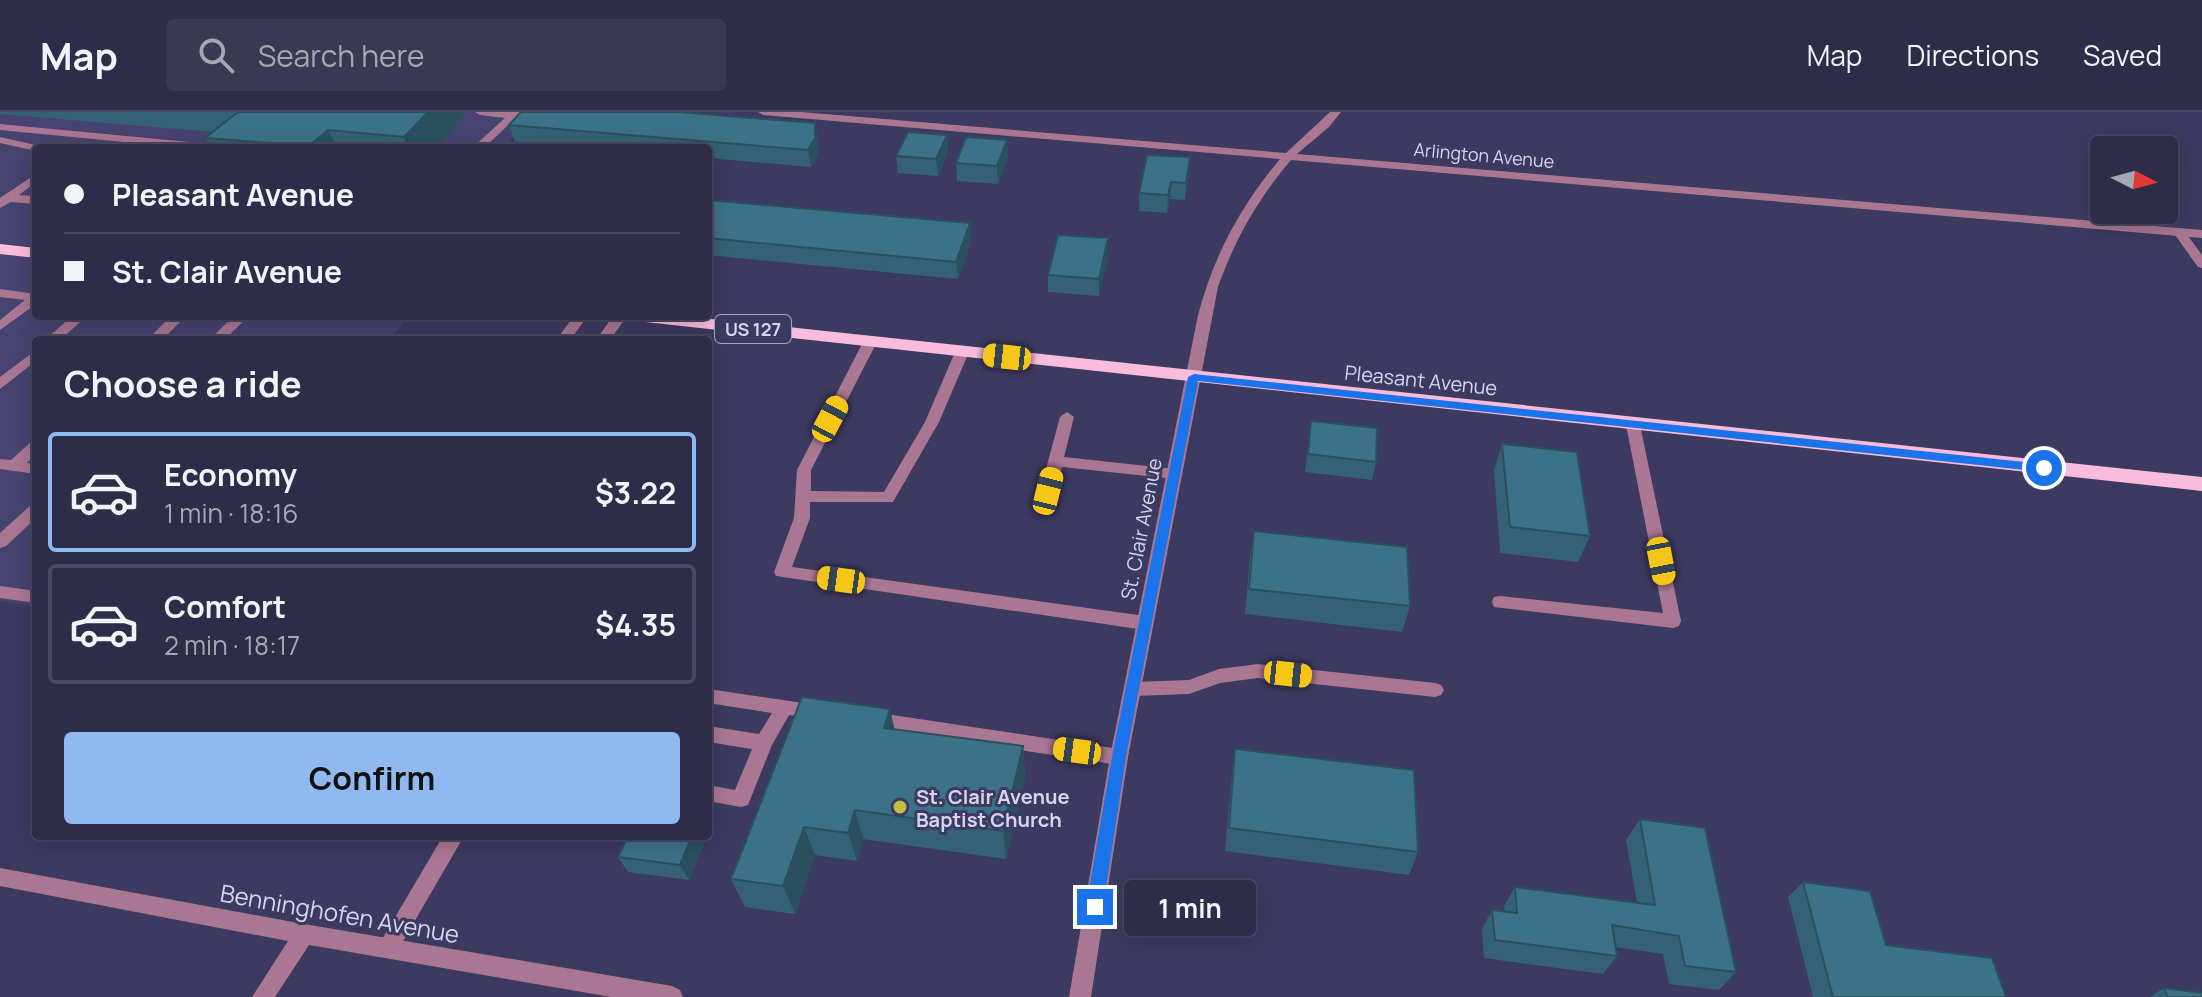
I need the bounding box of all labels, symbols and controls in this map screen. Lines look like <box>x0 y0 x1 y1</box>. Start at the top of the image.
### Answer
search box <box>166 19 726 91</box>
text: Map <box>40 29 118 81</box>
icon: search <box>194 33 238 77</box>
text: Search here <box>258 35 425 76</box>
text: Map <box>1807 36 1862 74</box>
text: Directions <box>1906 36 2039 74</box>
text: Saved <box>2083 36 2162 74</box>
north arrow <box>2090 136 2178 224</box>
map controls <box>2090 136 2178 224</box>
street label: Arlington Avenue <box>1413 137 1555 173</box>
text: Pleasant Avenue <box>112 174 354 215</box>
text: St. Clair Avenue <box>112 251 342 292</box>
road number: US 127 <box>715 315 791 343</box>
car <box>982 343 1032 371</box>
text: Choose a ride <box>64 359 302 408</box>
street label: Pleasant Avenue <box>1343 359 1499 401</box>
car <box>808 392 852 446</box>
route start <box>2026 450 2062 486</box>
text: Economy <box>164 454 297 495</box>
icon: car <box>68 456 140 528</box>
street label: St. Clair Avenue <box>1114 456 1168 602</box>
car <box>1031 465 1065 517</box>
text: $3.22 <box>595 472 676 513</box>
text: 1 min · 18:16 <box>164 495 298 531</box>
car <box>1645 535 1677 587</box>
car <box>816 565 866 595</box>
text: Comfort <box>164 586 286 627</box>
icon: car <box>68 588 140 660</box>
text: $4.35 <box>595 604 676 645</box>
text: 2 min · 18:17 <box>164 627 300 663</box>
car <box>1263 660 1313 688</box>
button: Confirm <box>64 732 680 824</box>
car <box>1052 736 1102 766</box>
place label: St. Clair Avenue Baptist Church <box>916 783 1069 833</box>
marker: St. Clair Avenue Baptist Church <box>891 798 909 816</box>
street label: Benninghofen Avenue <box>218 876 462 950</box>
callout: 1 min <box>1123 879 1255 935</box>
route end <box>1077 889 1113 925</box>
text: 1 min <box>1158 890 1222 926</box>

